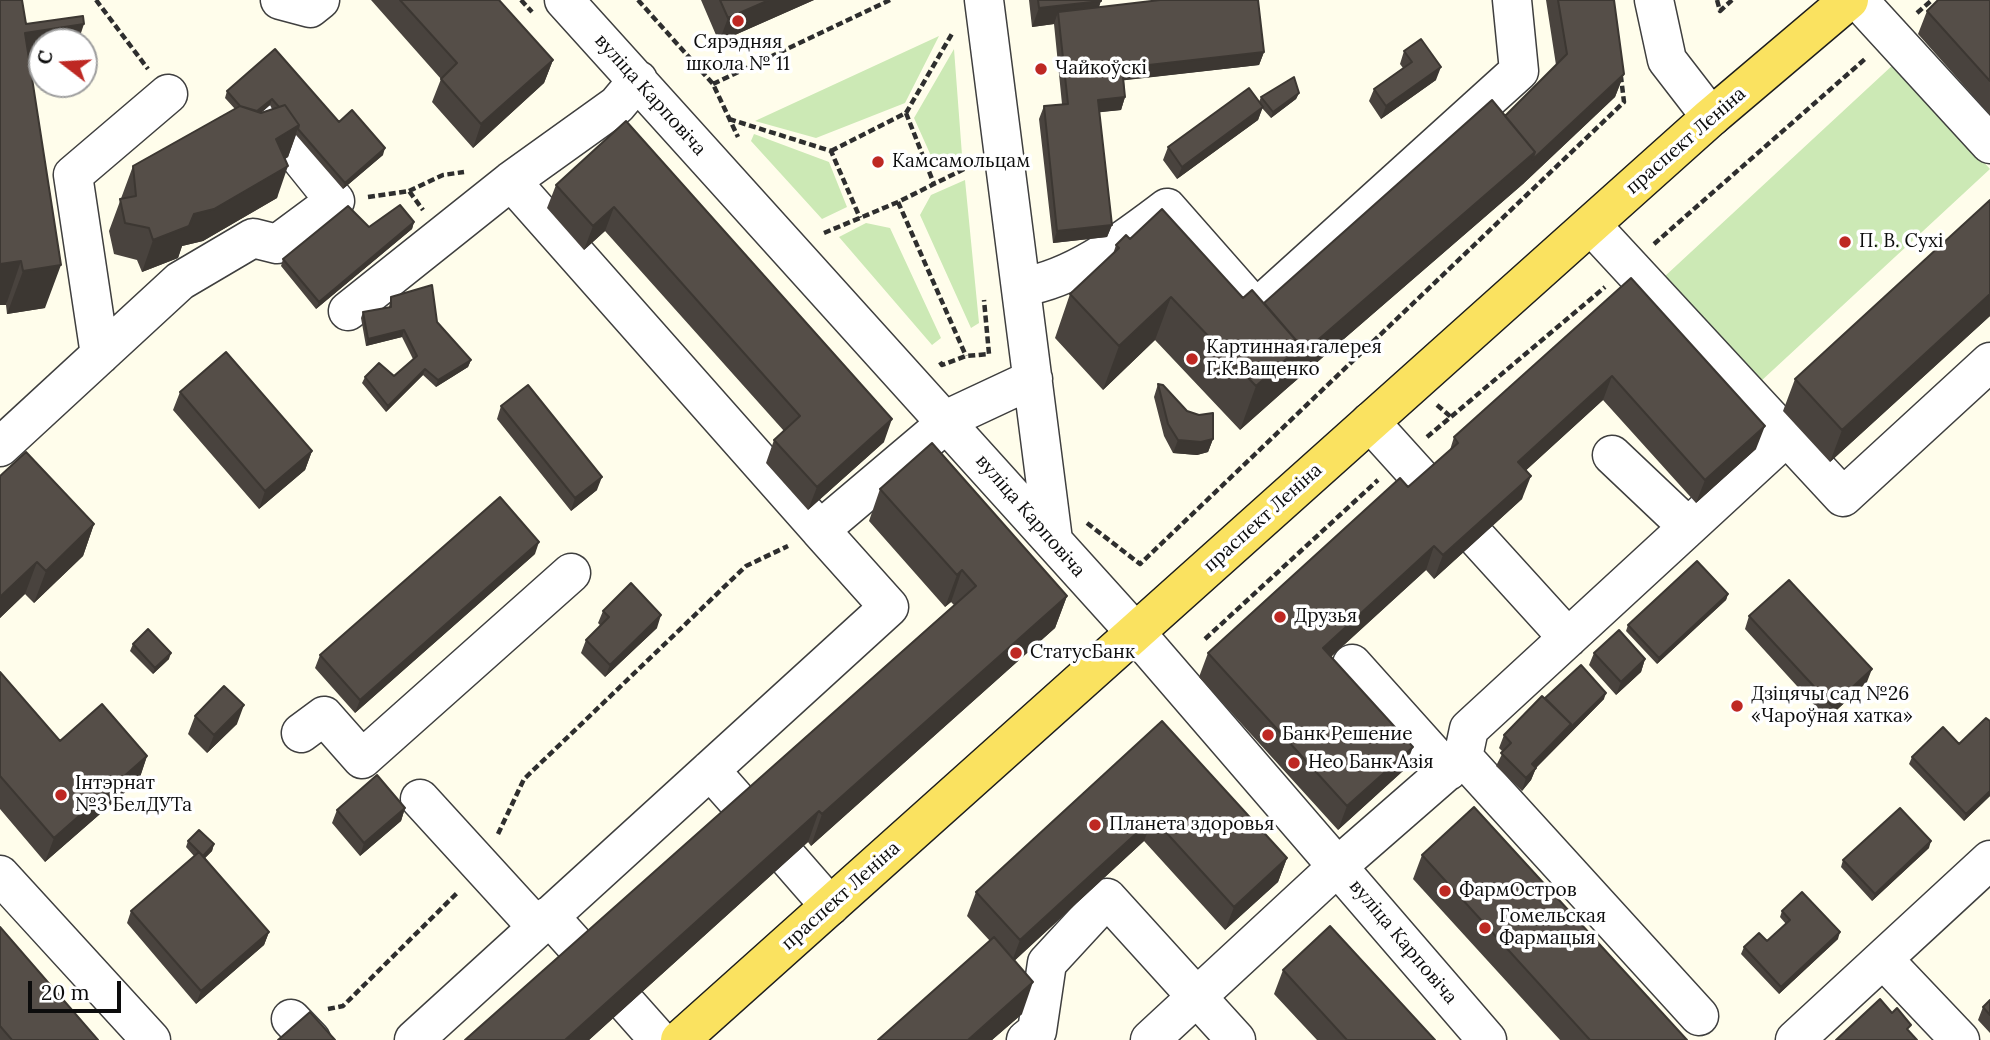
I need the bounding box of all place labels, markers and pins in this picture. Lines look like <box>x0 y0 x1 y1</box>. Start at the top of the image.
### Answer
marker: Сярэдняя школа № 11 <box>730 13 746 29</box>
place label: Сярэдняя школа № 11 <box>686 32 790 76</box>
place label: Чайкоўскі <box>1055 58 1147 80</box>
marker: Чайкоўскі <box>1033 61 1049 77</box>
place label: Камсамольцам <box>892 151 1030 173</box>
marker: Камсамольцам <box>870 154 886 170</box>
place label: П. В. Сухі <box>1859 231 1943 253</box>
marker: П. В. Сухі <box>1837 234 1853 250</box>
place label: Картинная галерея Г.К.Ващенко <box>1206 337 1382 381</box>
marker: Картинная галерея Г.К.Ващенко <box>1184 351 1200 367</box>
place label: Друзья <box>1294 606 1357 628</box>
marker: Друзья <box>1272 609 1288 625</box>
place label: СтатусБанк <box>1030 642 1135 664</box>
marker: СтатусБанк <box>1008 645 1024 661</box>
place label: Дзіцячы сад №26 «Чароўная хатка» <box>1751 684 1913 728</box>
marker: Дзіцячы сад №26 «Чароўная хатка» <box>1729 698 1745 714</box>
place label: Банк Решение <box>1282 724 1413 746</box>
marker: Банк Решение <box>1260 727 1276 743</box>
place label: Нео Банк Азія <box>1308 752 1434 774</box>
marker: Нео Банк Азія <box>1286 755 1302 771</box>
place label: Інтэрнат №3 БелДУТа <box>75 773 192 817</box>
marker: Інтэрнат №3 БелДУТа <box>53 787 69 803</box>
place label: Планета здоровья <box>1109 814 1274 836</box>
marker: Планета здоровья <box>1087 817 1103 833</box>
place label: ФармОстров <box>1459 880 1577 902</box>
marker: ФармОстров <box>1437 883 1453 899</box>
place label: Гомельская Фармацыя <box>1499 906 1606 950</box>
marker: Гомельская Фармацыя <box>1477 920 1493 936</box>

